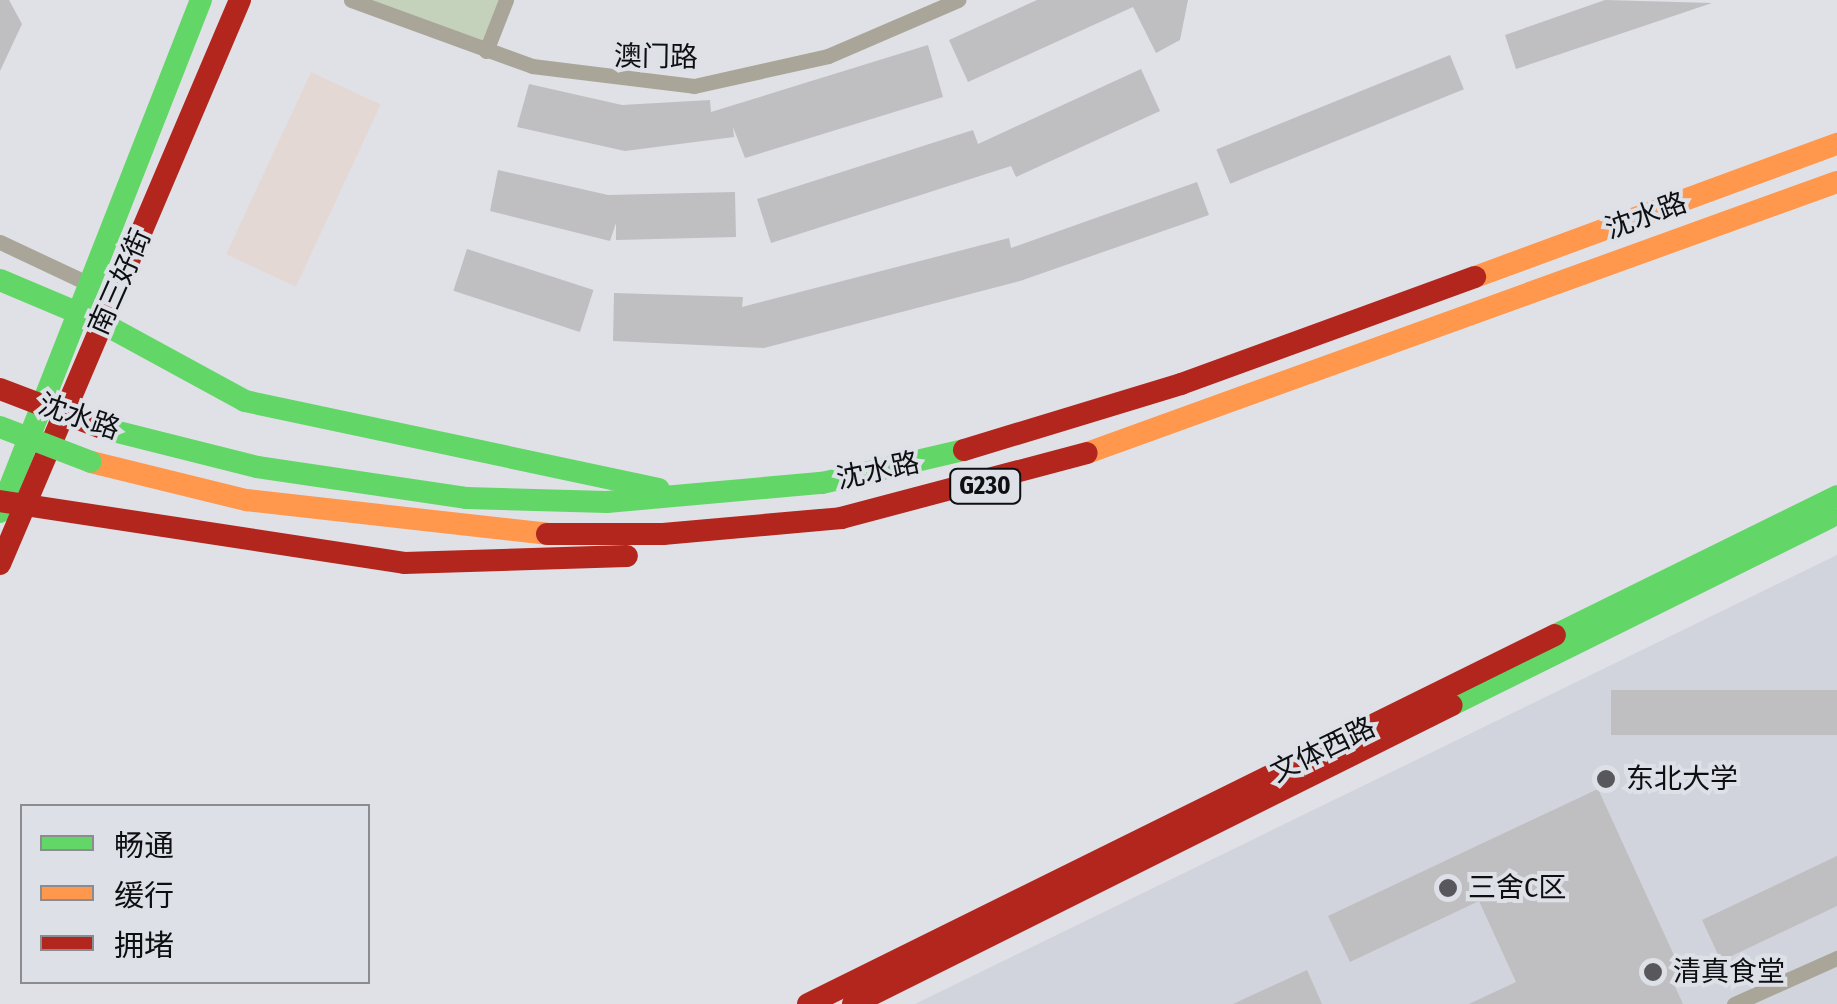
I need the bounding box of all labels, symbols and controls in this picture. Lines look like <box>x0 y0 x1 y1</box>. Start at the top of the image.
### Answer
street label: 澳门路 <box>614 39 698 75</box>
street label: 沈水路 <box>1601 186 1691 246</box>
street label: 南三好街 <box>82 224 158 340</box>
street label: 沈水路 <box>34 387 124 447</box>
street label: 沈水路 <box>833 446 923 496</box>
road number: G230 <box>948 466 1022 506</box>
street label: 文体西路 <box>1265 710 1381 790</box>
place label: 东北大学 <box>1626 762 1738 796</box>
marker: 东北大学 <box>1595 768 1617 790</box>
legend <box>20 804 370 984</box>
text: 畅通 <box>114 828 174 864</box>
place label: 三舍C区 <box>1468 871 1566 905</box>
marker: 三舍C区 <box>1437 877 1459 899</box>
text: 缓行 <box>114 878 174 914</box>
text: 拥堵 <box>114 928 174 964</box>
place label: 清真食堂 <box>1673 955 1785 989</box>
marker: 清真食堂 <box>1642 961 1664 983</box>

